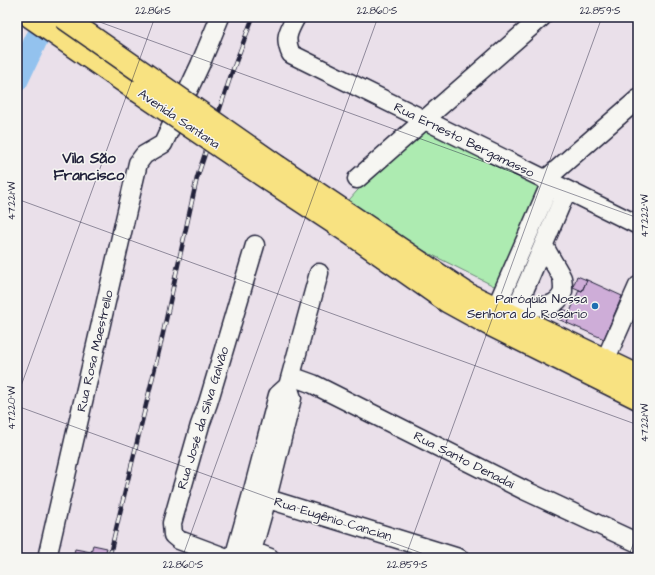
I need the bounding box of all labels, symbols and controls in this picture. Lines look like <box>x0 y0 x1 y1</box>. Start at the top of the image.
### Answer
text: 22.861°S <box>135 4 171 18</box>
text: 22.860°S <box>357 4 398 18</box>
text: 22.859°S <box>580 4 621 18</box>
street label: Avenida Santana <box>134 85 224 153</box>
street label: Rua Ernesto Bergamasso <box>390 98 538 183</box>
district label: Vila São Francisco <box>53 148 125 186</box>
text: 47.221°W <box>5 181 19 220</box>
text: 47.222°W <box>638 194 652 238</box>
street label: Rua Rosa Maestrello <box>72 288 118 414</box>
place label: Paróquia Nossa Senhora do Rosário <box>467 290 588 323</box>
marker: Paróquia Nossa Senhora do Rosário <box>590 301 600 311</box>
street label: Rua José da Silva Galvão <box>173 344 233 492</box>
text: 47.220°W <box>5 386 19 430</box>
text: 47.221°W <box>638 403 652 442</box>
street label: Rua Santo Denadai <box>411 427 517 493</box>
street label: Rua Eugênio Cancian <box>272 493 395 547</box>
text: 22.860°S <box>163 558 204 572</box>
text: 22.859°S <box>387 558 428 572</box>

